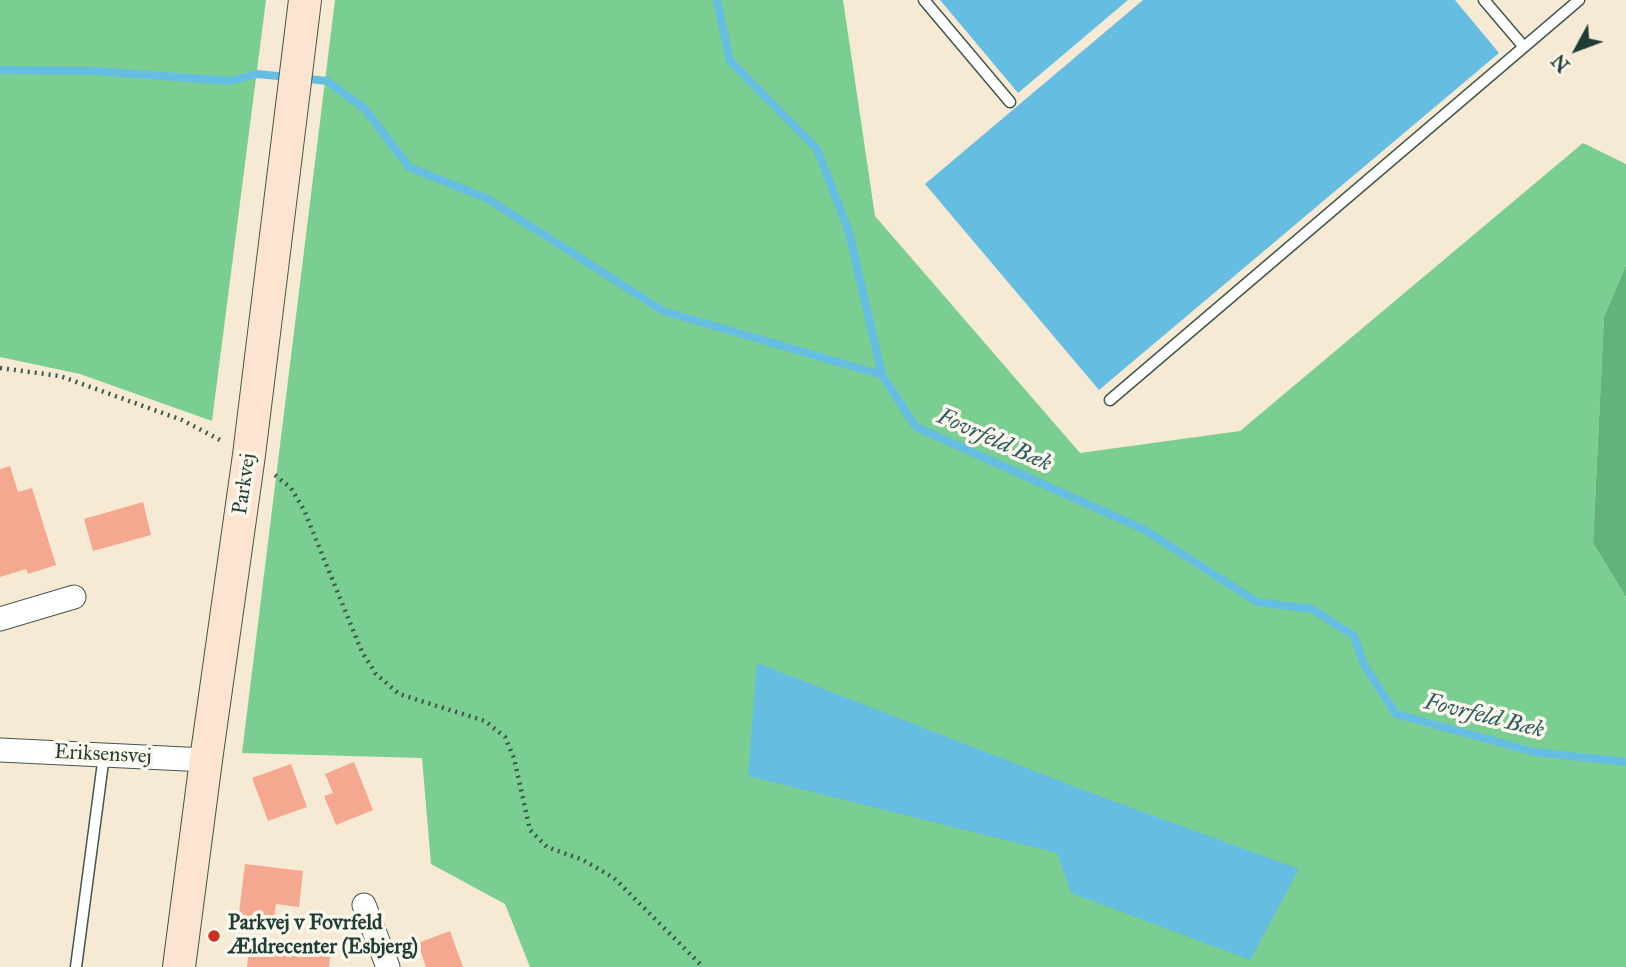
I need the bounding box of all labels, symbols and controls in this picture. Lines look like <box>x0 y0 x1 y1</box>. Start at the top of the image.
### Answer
north arrow <box>1542 14 1612 84</box>
text: N <box>1547 49 1575 77</box>
water label: Fovrfeld Bæk <box>932 404 1056 478</box>
street label: Parkvej <box>228 452 262 516</box>
water label: Fovrfeld Bæk <box>1421 689 1547 745</box>
street label: Eriksensvej <box>54 740 152 770</box>
place label: Parkvej v Fovrfeld Ældrecenter (Esbjerg) <box>228 911 418 961</box>
marker: Parkvej v Fovrfeld Ældrecenter (Esbjerg) <box>206 928 222 944</box>

